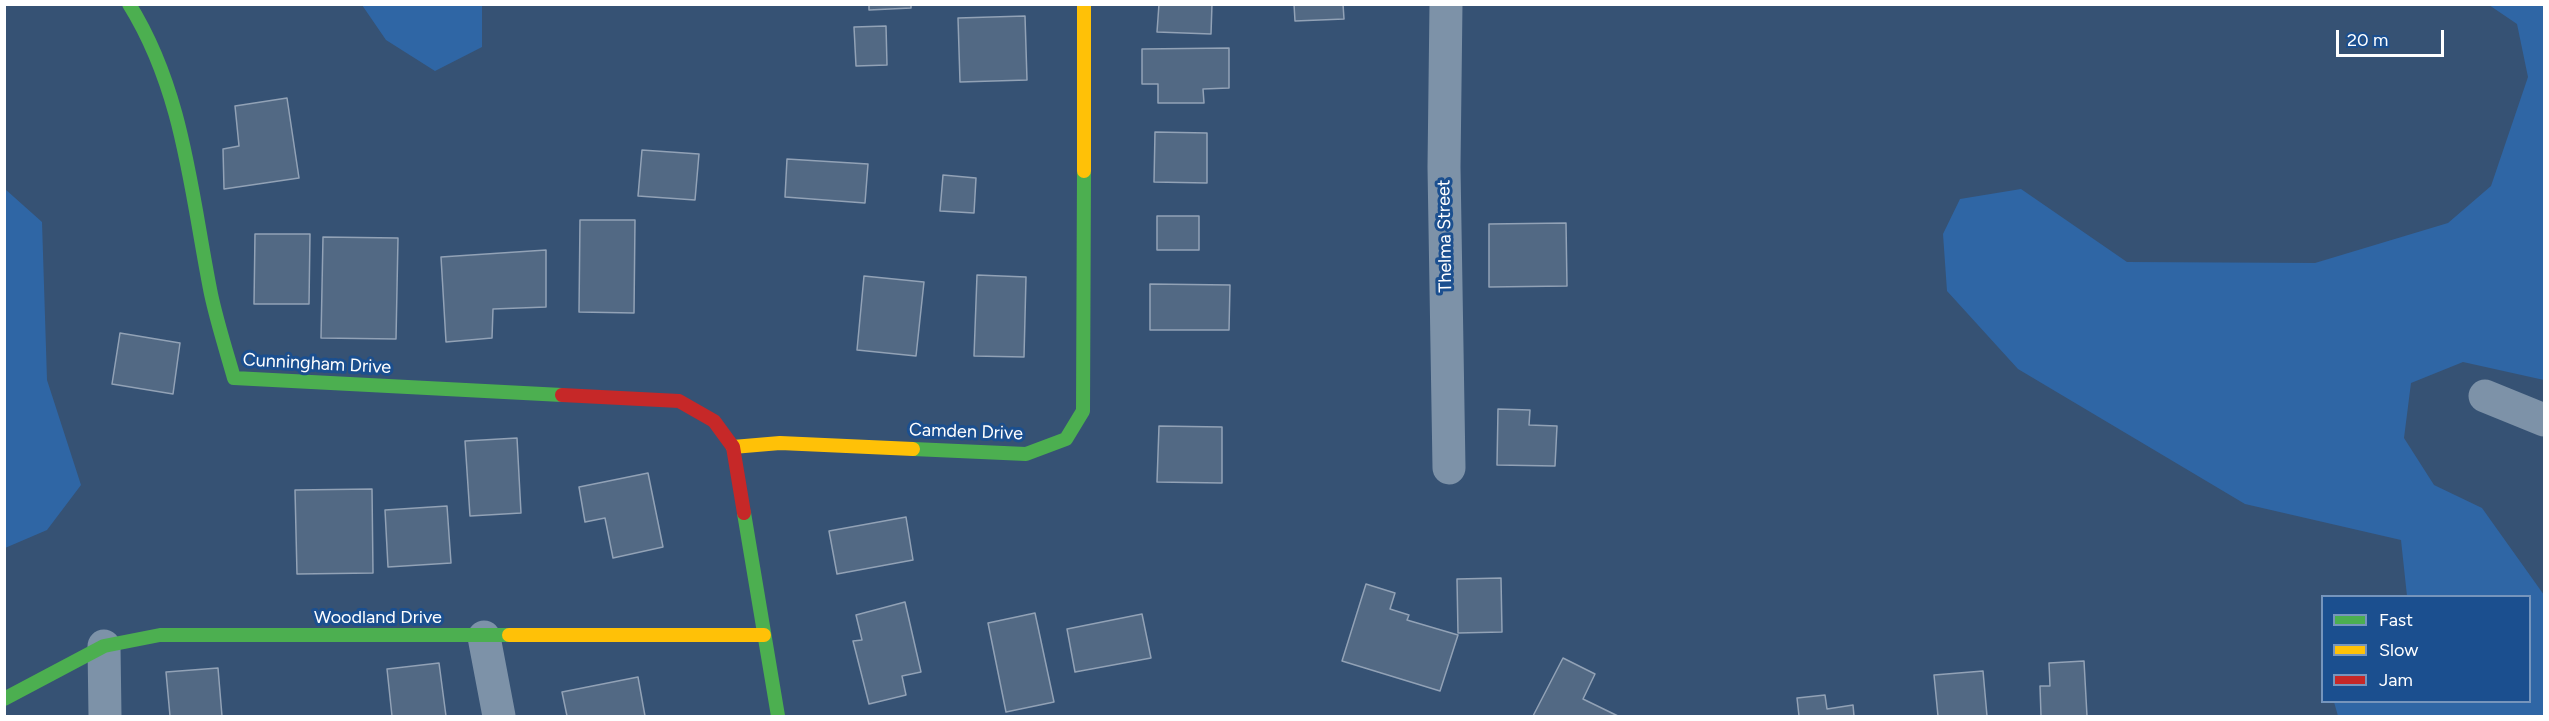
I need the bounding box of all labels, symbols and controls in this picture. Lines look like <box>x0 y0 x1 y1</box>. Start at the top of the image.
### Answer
scale bar <box>2339 18 2447 56</box>
text: 20 m <box>2347 29 2388 51</box>
street label: Thelma Street <box>1433 179 1457 293</box>
street label: Cunningham Drive <box>242 349 392 379</box>
street label: Camden Drive <box>909 419 1023 445</box>
legend <box>2321 595 2531 703</box>
street label: Woodland Drive <box>314 607 442 629</box>
text: Fast <box>2379 609 2413 631</box>
text: Slow <box>2379 639 2418 661</box>
text: Jam <box>2379 669 2413 691</box>

